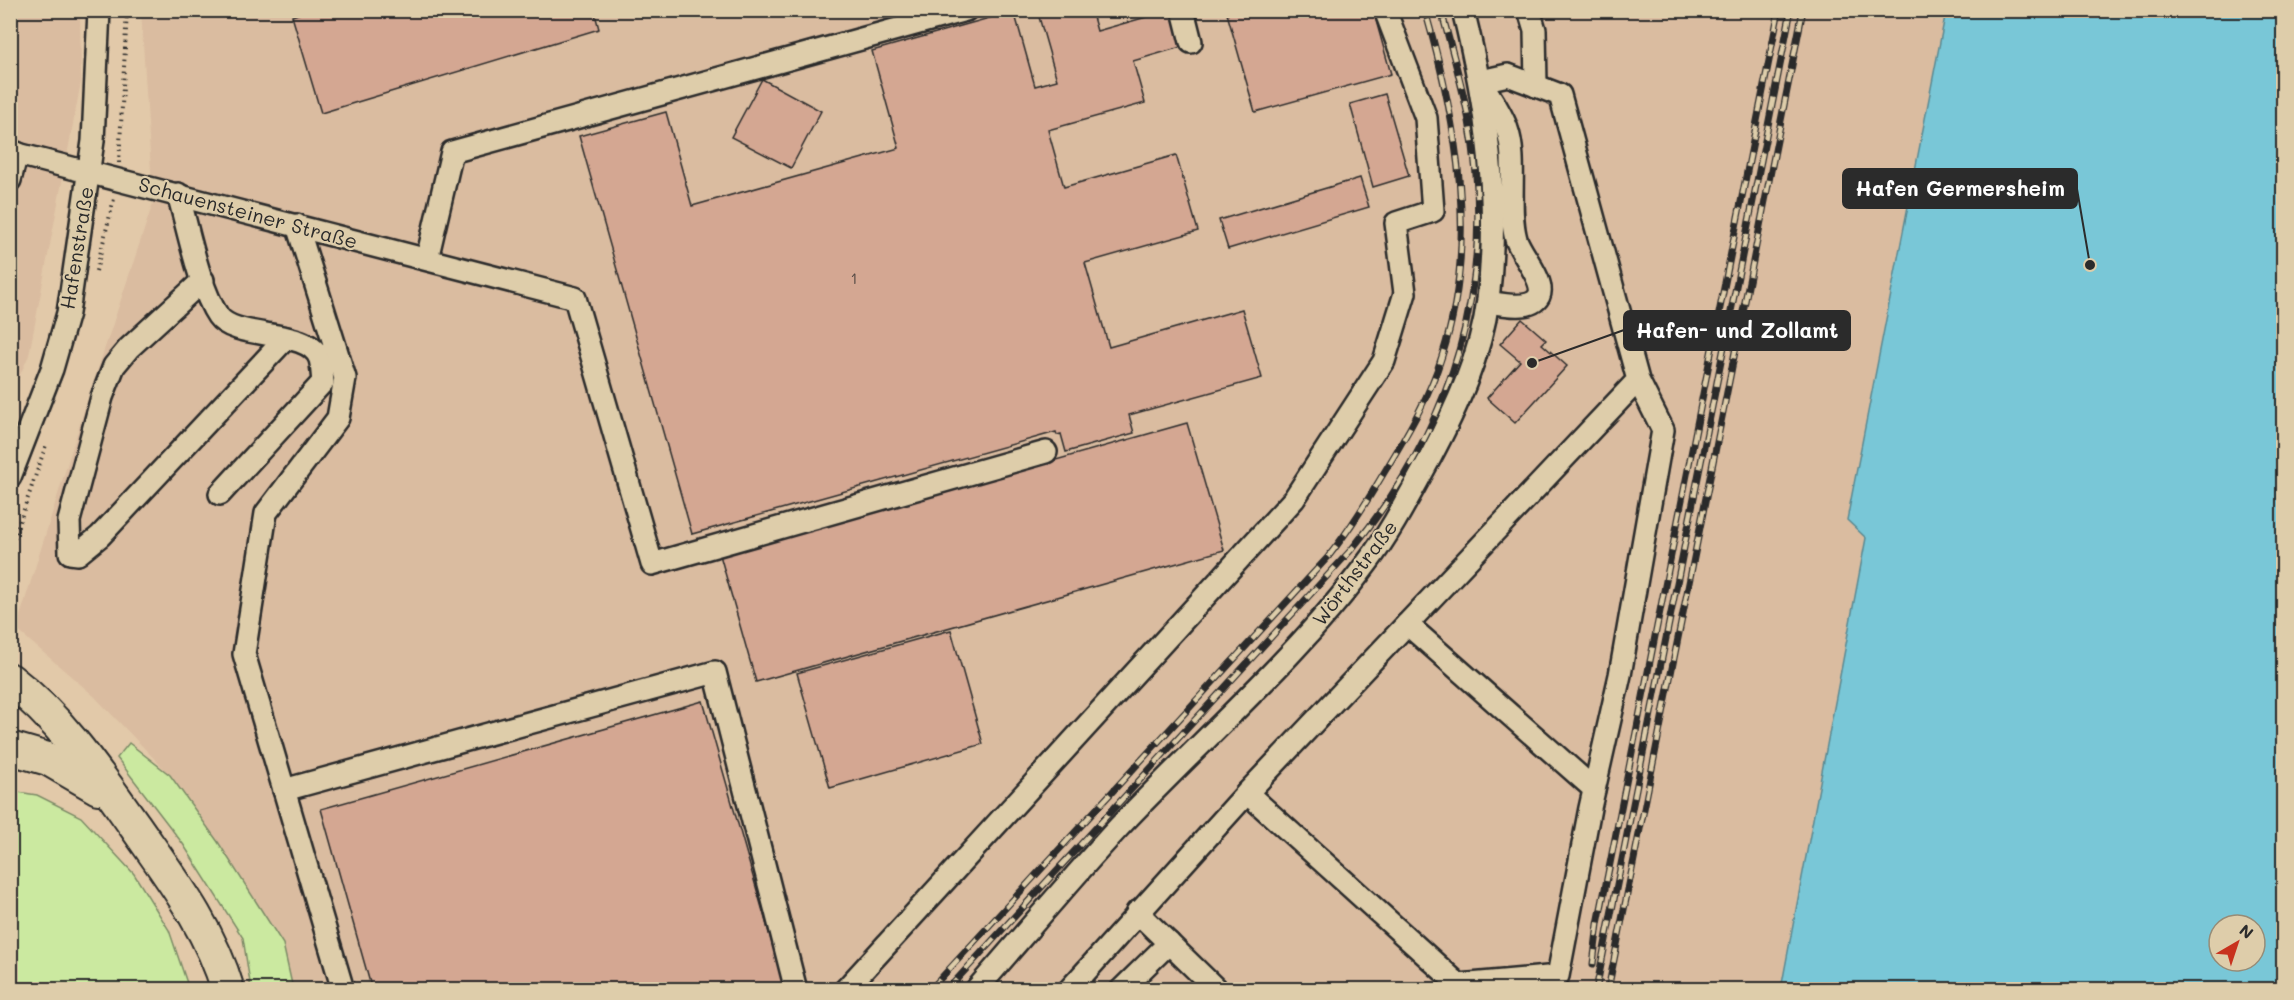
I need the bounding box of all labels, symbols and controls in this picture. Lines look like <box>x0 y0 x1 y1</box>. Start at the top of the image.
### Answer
callout: Hafen Germersheim <box>1843 169 2077 208</box>
street label: Schauensteiner Straße <box>136 170 361 254</box>
text: Hafen Germersheim <box>1855 174 2065 201</box>
street label: Hafenstraße <box>53 185 99 311</box>
house number: 1 <box>850 267 858 288</box>
callout: Hafen- und Zollamt <box>1624 311 1850 350</box>
text: Hafen- und Zollamt <box>1636 316 1838 343</box>
street label: Wörthstraße <box>1306 514 1402 630</box>
north arrow <box>2207 913 2267 973</box>
text: N <box>2235 919 2258 943</box>

